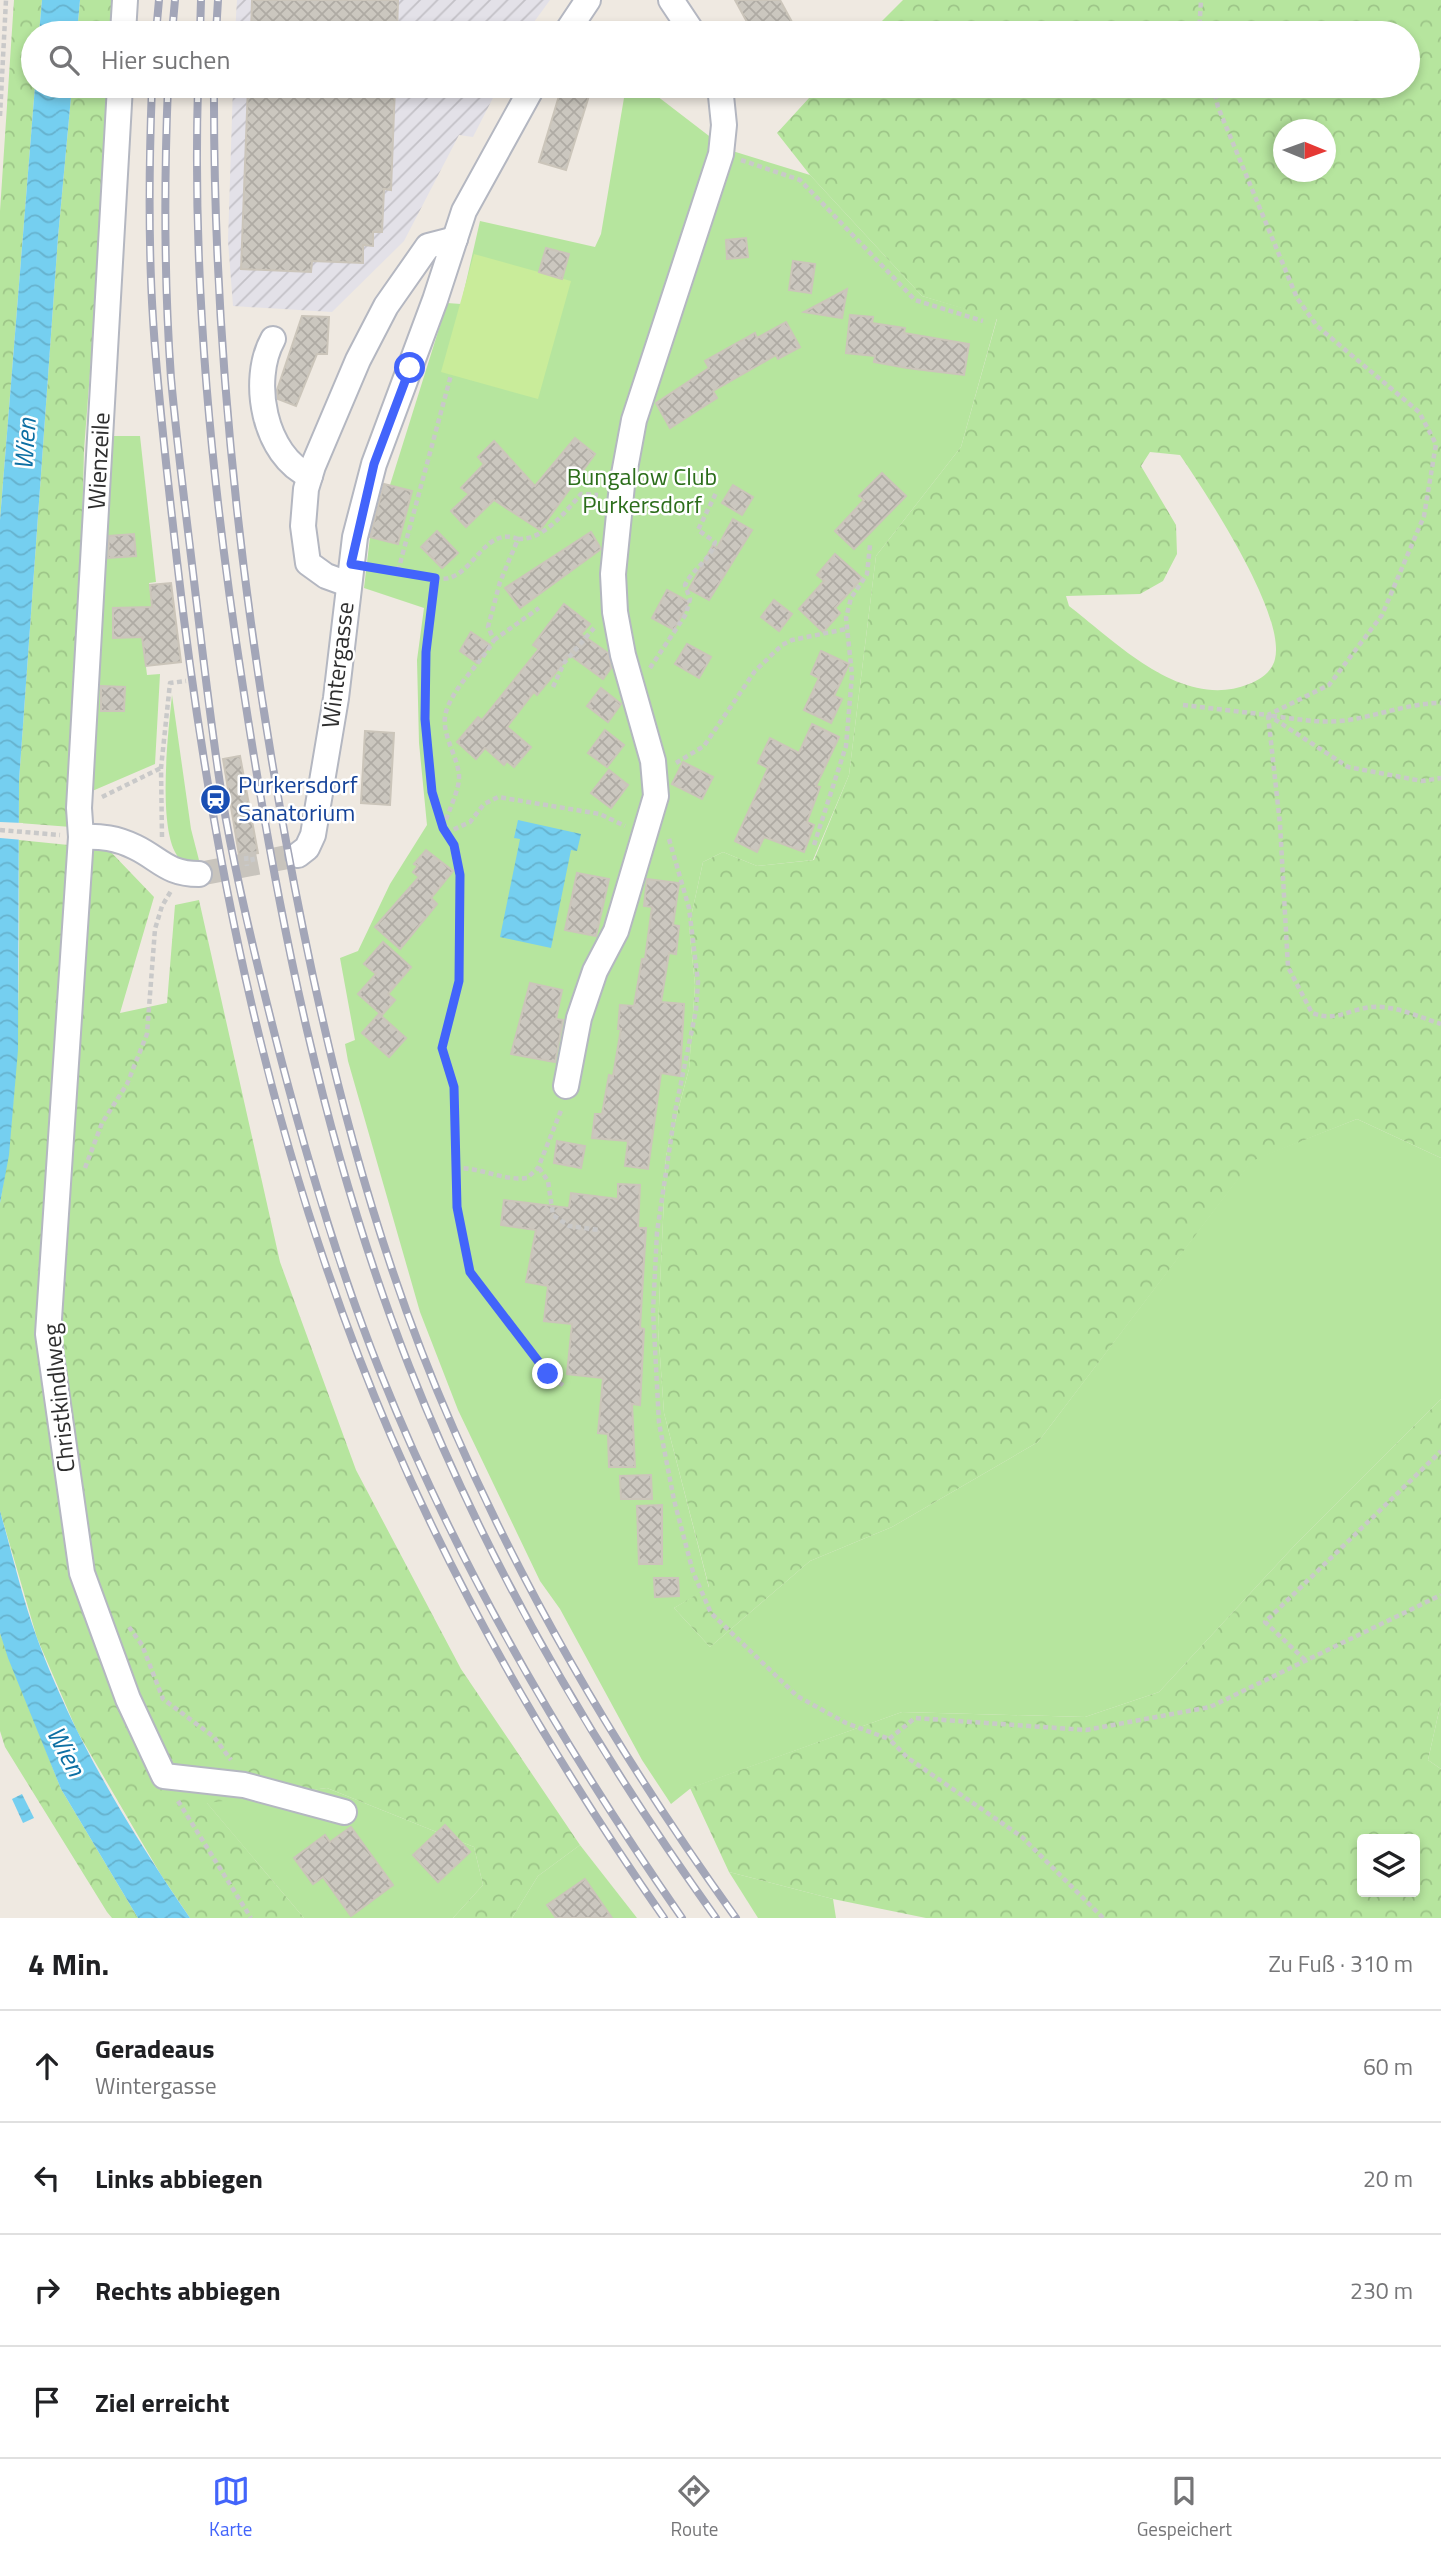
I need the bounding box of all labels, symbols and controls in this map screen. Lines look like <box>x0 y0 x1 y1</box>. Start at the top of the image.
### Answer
search box <box>21 21 1420 98</box>
text: Hier suchen <box>101 40 230 79</box>
icon: search <box>45 41 83 79</box>
north arrow <box>1273 119 1336 182</box>
route start <box>394 352 425 383</box>
street label: Wienzeile <box>77 411 119 511</box>
water label: Wien <box>3 416 46 471</box>
park label: Bungalow Club Purkersdorf <box>567 458 717 522</box>
street label: Wintergasse <box>311 600 363 730</box>
place label: Purkersdorf Sanatorium <box>238 766 358 830</box>
station icon: Purkersdorf Sanatorium <box>198 782 232 816</box>
street label: Christkindlweg <box>32 1322 84 1474</box>
route end <box>532 1358 563 1389</box>
water label: Wien <box>37 1719 96 1784</box>
map controls <box>1357 1834 1420 1897</box>
button: layers <box>1357 1834 1420 1897</box>
text: 4 Min. <box>28 1941 109 1987</box>
text: Zu Fuß · 310 m <box>1269 1946 1413 1981</box>
text: Geradeaus <box>95 2029 215 2068</box>
icon: ahead <box>28 2047 66 2085</box>
text: 60 m <box>1363 2049 1413 2084</box>
text: Wintergasse <box>95 2068 217 2103</box>
icon: left <box>28 2159 66 2197</box>
text: Links abbiegen <box>95 2159 263 2198</box>
text: 20 m <box>1363 2161 1413 2196</box>
icon: right <box>28 2271 66 2309</box>
text: Rechts abbiegen <box>95 2271 281 2310</box>
text: 230 m <box>1350 2273 1413 2308</box>
icon: arrive <box>28 2383 66 2421</box>
text: Ziel erreicht <box>95 2383 230 2422</box>
tab: Karte <box>209 2472 252 2543</box>
tab: Route <box>671 2472 718 2543</box>
tab: Gespeichert <box>1137 2472 1232 2543</box>

